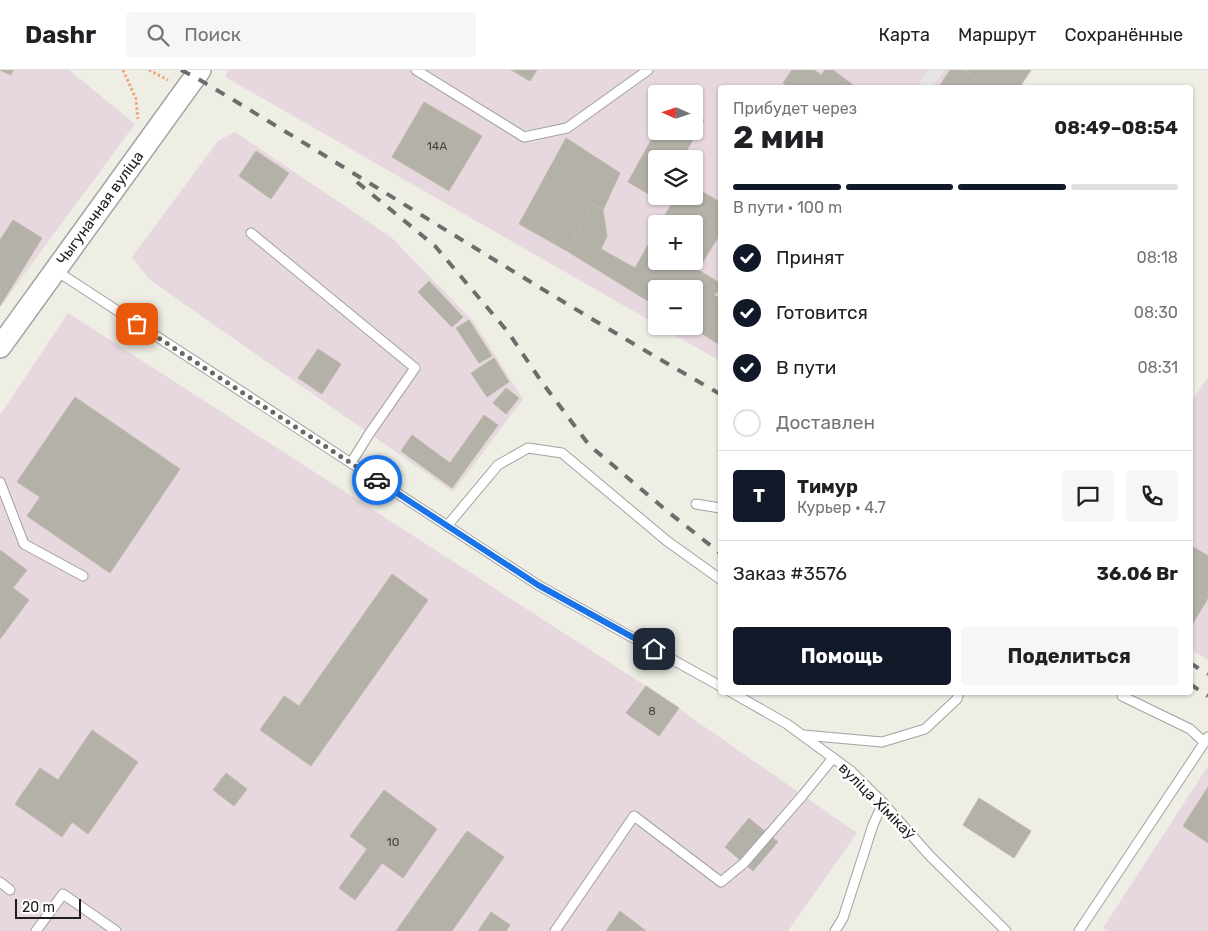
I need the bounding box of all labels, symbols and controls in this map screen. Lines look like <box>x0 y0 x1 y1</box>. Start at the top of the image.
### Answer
search box <box>126 12 476 57</box>
text: Dashr <box>25 21 96 49</box>
icon: search <box>144 21 172 49</box>
text: Поиск <box>184 23 241 46</box>
text: Карта <box>879 24 930 46</box>
text: Маршрут <box>958 24 1037 46</box>
text: Сохранённые <box>1065 24 1183 46</box>
north arrow <box>648 85 702 140</box>
map controls <box>648 85 703 335</box>
text: Прибудет через <box>733 99 857 118</box>
text: 08:49–08:54 <box>1054 116 1178 139</box>
text: 2 мин <box>733 118 825 156</box>
house number: 14А <box>427 139 447 153</box>
street label: Чыгуначная вуліца <box>53 148 147 268</box>
button: layers <box>648 150 703 205</box>
text: В пути · 100 m <box>733 198 842 217</box>
button: + <box>648 215 703 270</box>
icon: check <box>733 244 761 272</box>
text: Принят <box>776 246 844 269</box>
text: 08:18 <box>1137 248 1178 267</box>
button: − <box>648 280 703 335</box>
icon: check <box>733 299 761 327</box>
text: Готовится <box>776 301 868 324</box>
pin <box>116 303 158 345</box>
text: 08:30 <box>1134 303 1178 322</box>
icon: bag <box>123 310 151 338</box>
icon: check <box>733 354 761 382</box>
text: В пути <box>776 356 836 379</box>
text: 08:31 <box>1137 358 1178 377</box>
text: Доставлен <box>776 411 875 434</box>
courier <box>352 455 402 505</box>
icon: car <box>363 466 391 494</box>
button: chat <box>1062 470 1114 522</box>
button: phone <box>1126 470 1178 522</box>
text: Тимур <box>797 475 858 498</box>
text: Т <box>753 484 765 507</box>
text: Курьер · 4.7 <box>797 498 886 517</box>
text: Заказ #3576 <box>733 562 847 585</box>
text: 36.06 Br <box>1097 562 1178 585</box>
button: Помощь <box>733 627 951 685</box>
button: Поделиться <box>961 627 1178 685</box>
pin <box>633 628 675 670</box>
icon: home <box>640 635 668 663</box>
house number: 8 <box>648 704 656 718</box>
street label: вуліца Хімікаў <box>835 759 919 843</box>
house number: 10 <box>387 835 399 849</box>
scale bar <box>15 896 81 919</box>
text: 20 m <box>22 899 55 916</box>

